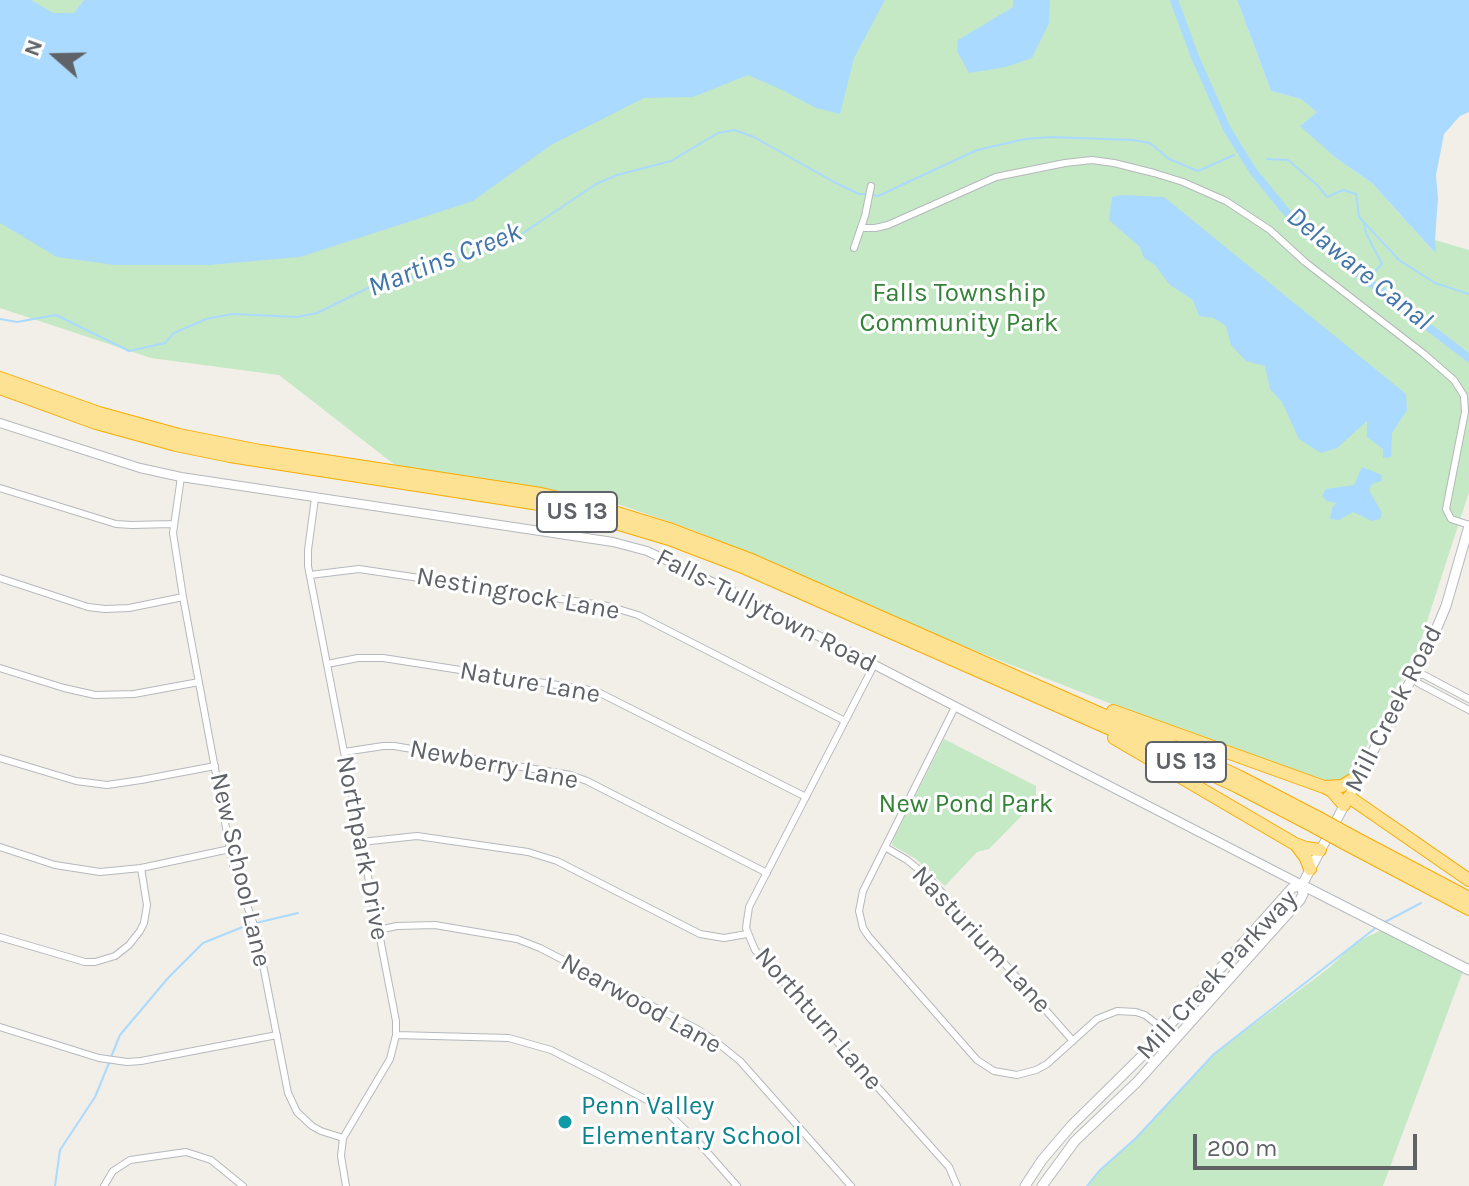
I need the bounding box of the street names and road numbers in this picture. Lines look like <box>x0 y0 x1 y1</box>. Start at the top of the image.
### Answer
road number: US 13 <box>537 492 617 532</box>
street label: Falls-Tullytown Road <box>651 542 881 680</box>
street label: Nestingrock Lane <box>414 561 622 627</box>
street label: Mill Creek Road <box>1339 620 1449 798</box>
street label: Nature Lane <box>457 655 603 711</box>
street label: Newberry Lane <box>407 733 581 797</box>
road number: US 13 <box>1146 742 1226 782</box>
street label: Northpark Drive <box>329 753 395 943</box>
street label: New School Lane <box>202 770 278 970</box>
street label: Nasturium Lane <box>905 860 1057 1020</box>
street label: Mill Creek Parkway <box>1130 883 1304 1067</box>
street label: Northturn Lane <box>747 941 889 1097</box>
street label: Nearwood Lane <box>555 947 727 1061</box>

